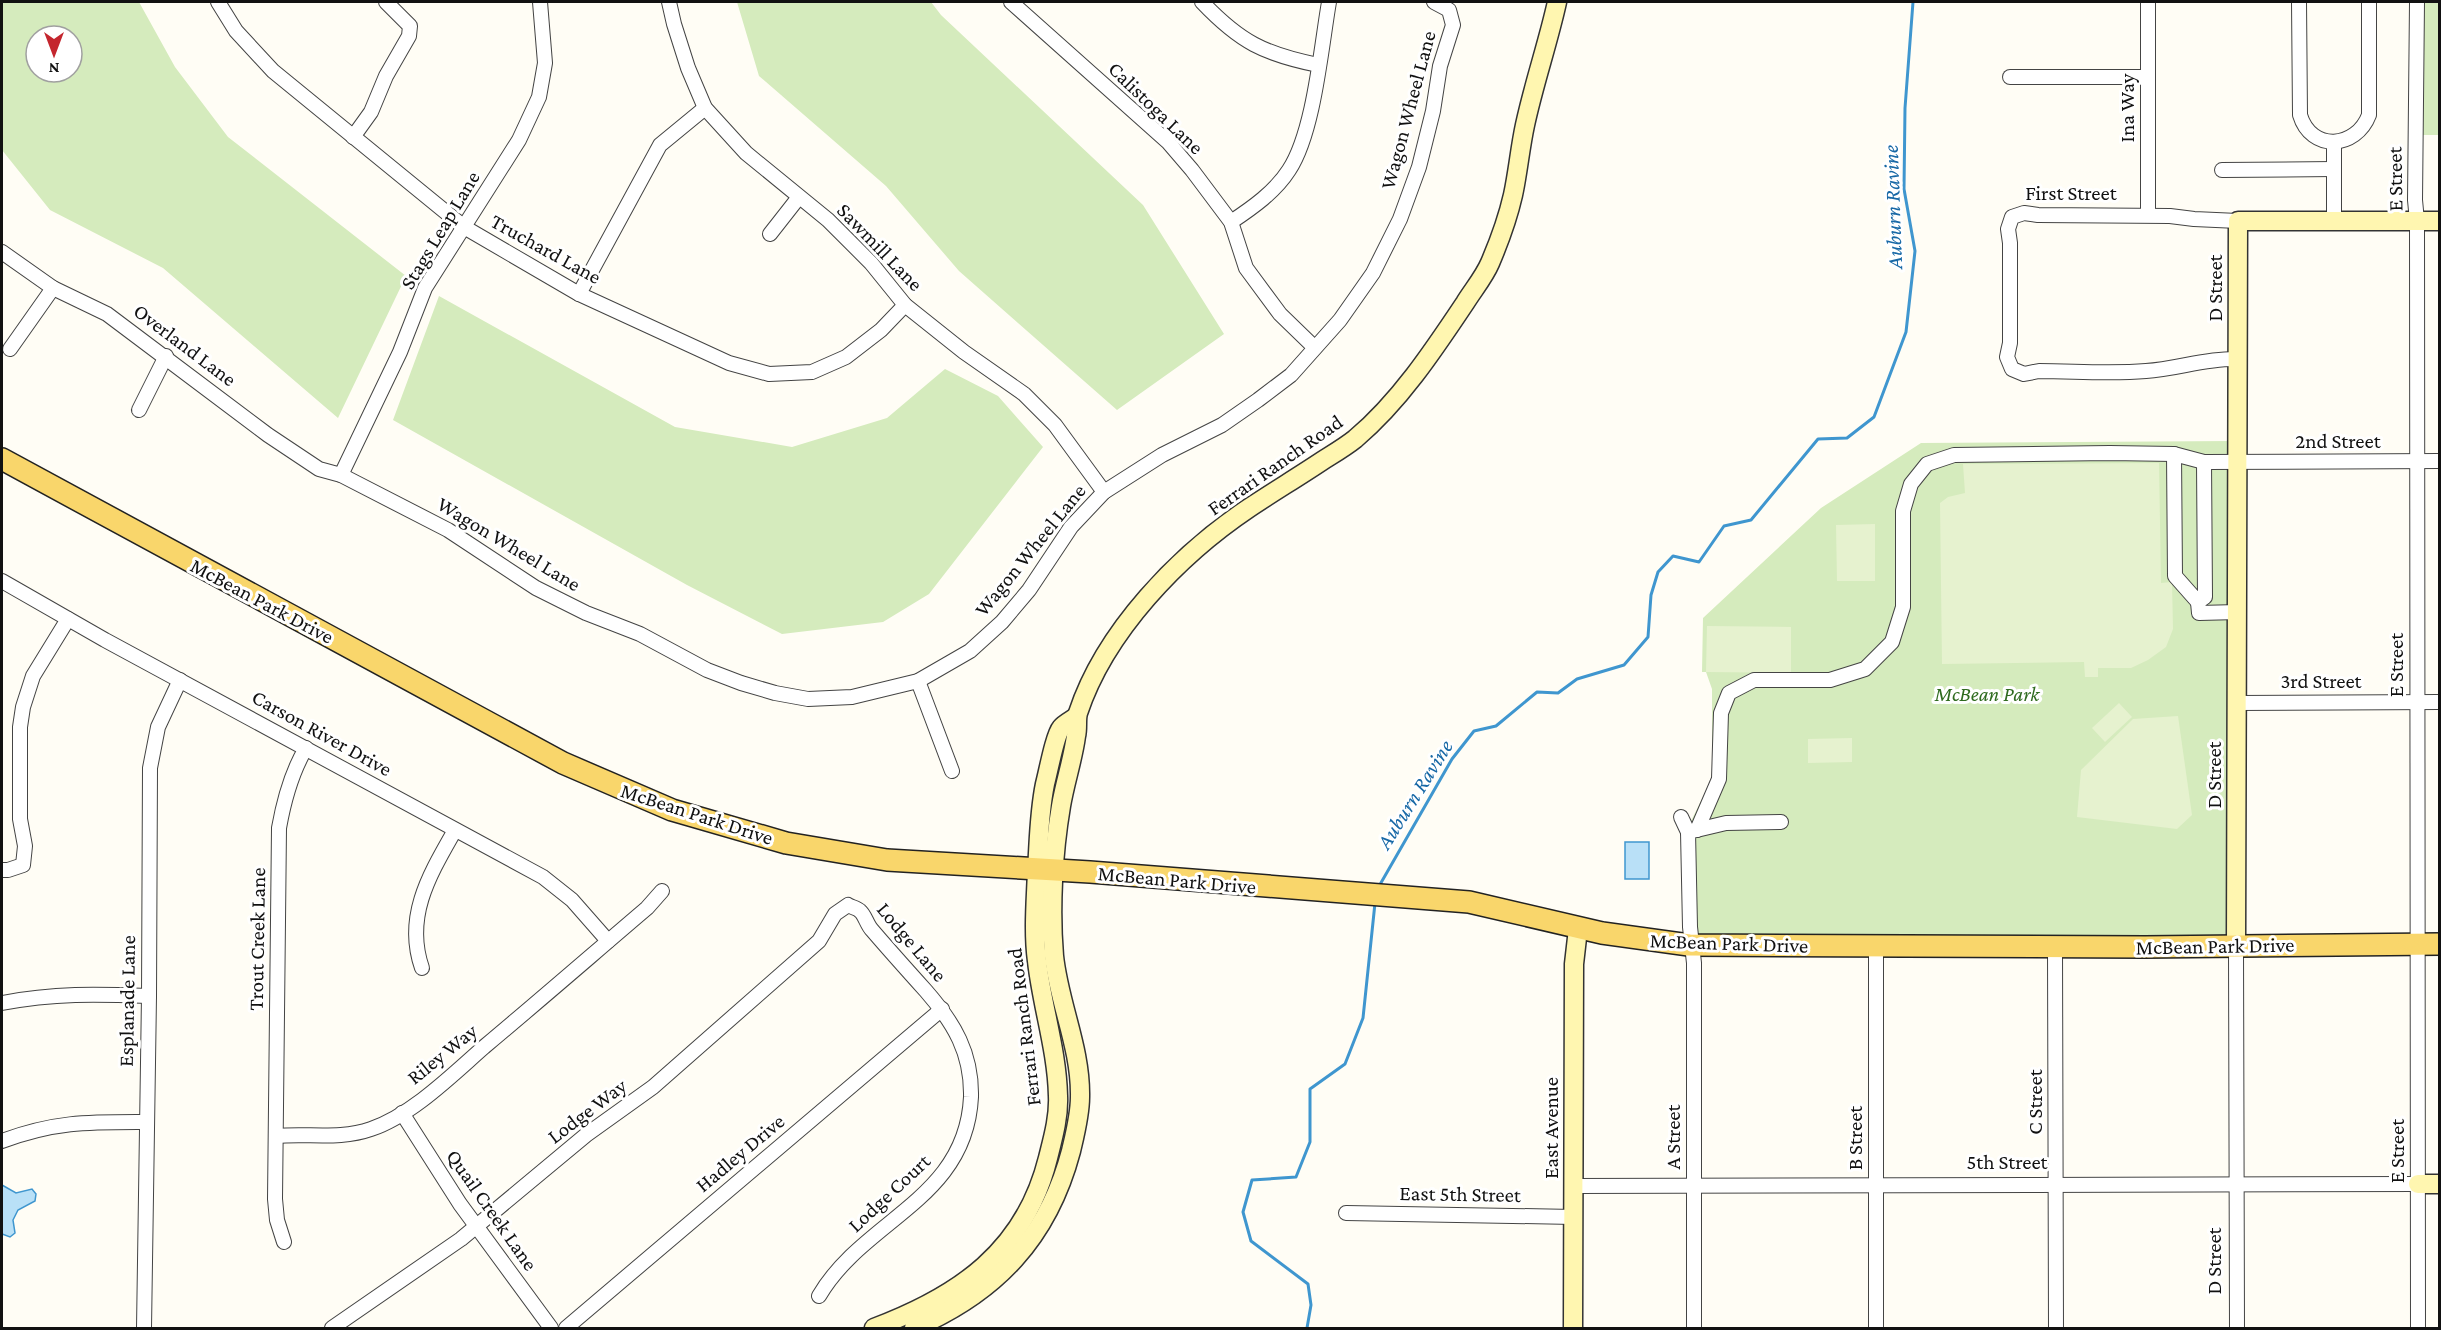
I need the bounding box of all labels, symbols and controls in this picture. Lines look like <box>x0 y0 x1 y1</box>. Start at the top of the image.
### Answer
north arrow <box>24 24 84 84</box>
street label: Wagon Wheel Lane <box>1375 28 1441 192</box>
street label: Calistoga Lane <box>1103 57 1209 159</box>
text: N <box>48 60 59 77</box>
street label: Ina Way <box>2115 73 2139 142</box>
water label: Auburn Ravine <box>1878 144 1907 270</box>
street label: E Street <box>2382 145 2408 211</box>
street label: Stags Leap Lane <box>395 167 485 293</box>
street label: First Street <box>2025 181 2118 205</box>
street label: Sawmill Lane <box>832 198 928 296</box>
street label: Truchard Lane <box>487 209 605 289</box>
street label: D Street <box>2203 253 2227 322</box>
street label: Overland Lane <box>129 299 241 391</box>
street label: Ferrari Ranch Road <box>1203 410 1347 520</box>
street label: 2nd Street <box>2295 429 2382 453</box>
street label: Wagon Wheel Lane <box>969 479 1091 621</box>
street label: Wagon Wheel Lane <box>433 492 585 596</box>
street label: McBean Park Drive <box>186 553 338 649</box>
street label: E Street <box>2384 632 2408 697</box>
street label: 3rd Street <box>2280 669 2363 693</box>
park label: McBean Park <box>1933 682 2040 706</box>
street label: Carson River Drive <box>248 685 396 781</box>
water label: Auburn Ravine <box>1370 735 1458 854</box>
street label: D Street <box>2202 740 2226 809</box>
street label: McBean Park Drive <box>618 778 776 850</box>
street label: McBean Park Drive <box>1097 861 1257 899</box>
street label: Trout Creek Lane <box>244 867 270 1011</box>
street label: Lodge Lane <box>872 898 952 986</box>
street label: McBean Park Drive <box>1649 928 1809 958</box>
street label: McBean Park Drive <box>2135 933 2295 959</box>
street label: Esplanade Lane <box>114 935 140 1067</box>
street label: Ferrari Ranch Road <box>1002 947 1046 1107</box>
street label: Riley Way <box>402 1018 482 1089</box>
street label: C Street <box>2023 1068 2047 1135</box>
street label: Lodge Way <box>543 1073 632 1149</box>
street label: East Avenue <box>1539 1077 1563 1179</box>
street label: A Street <box>1661 1103 1685 1170</box>
street label: B Street <box>1843 1105 1867 1170</box>
street label: Hadley Drive <box>691 1109 789 1197</box>
street label: E Street <box>2385 1118 2409 1183</box>
street label: Quail Creek Lane <box>441 1145 543 1275</box>
street label: Lodge Court <box>843 1148 936 1237</box>
street label: 5th Street <box>1966 1150 2049 1174</box>
street label: East 5th Street <box>1399 1181 1522 1207</box>
street label: D Street <box>2202 1226 2226 1295</box>

